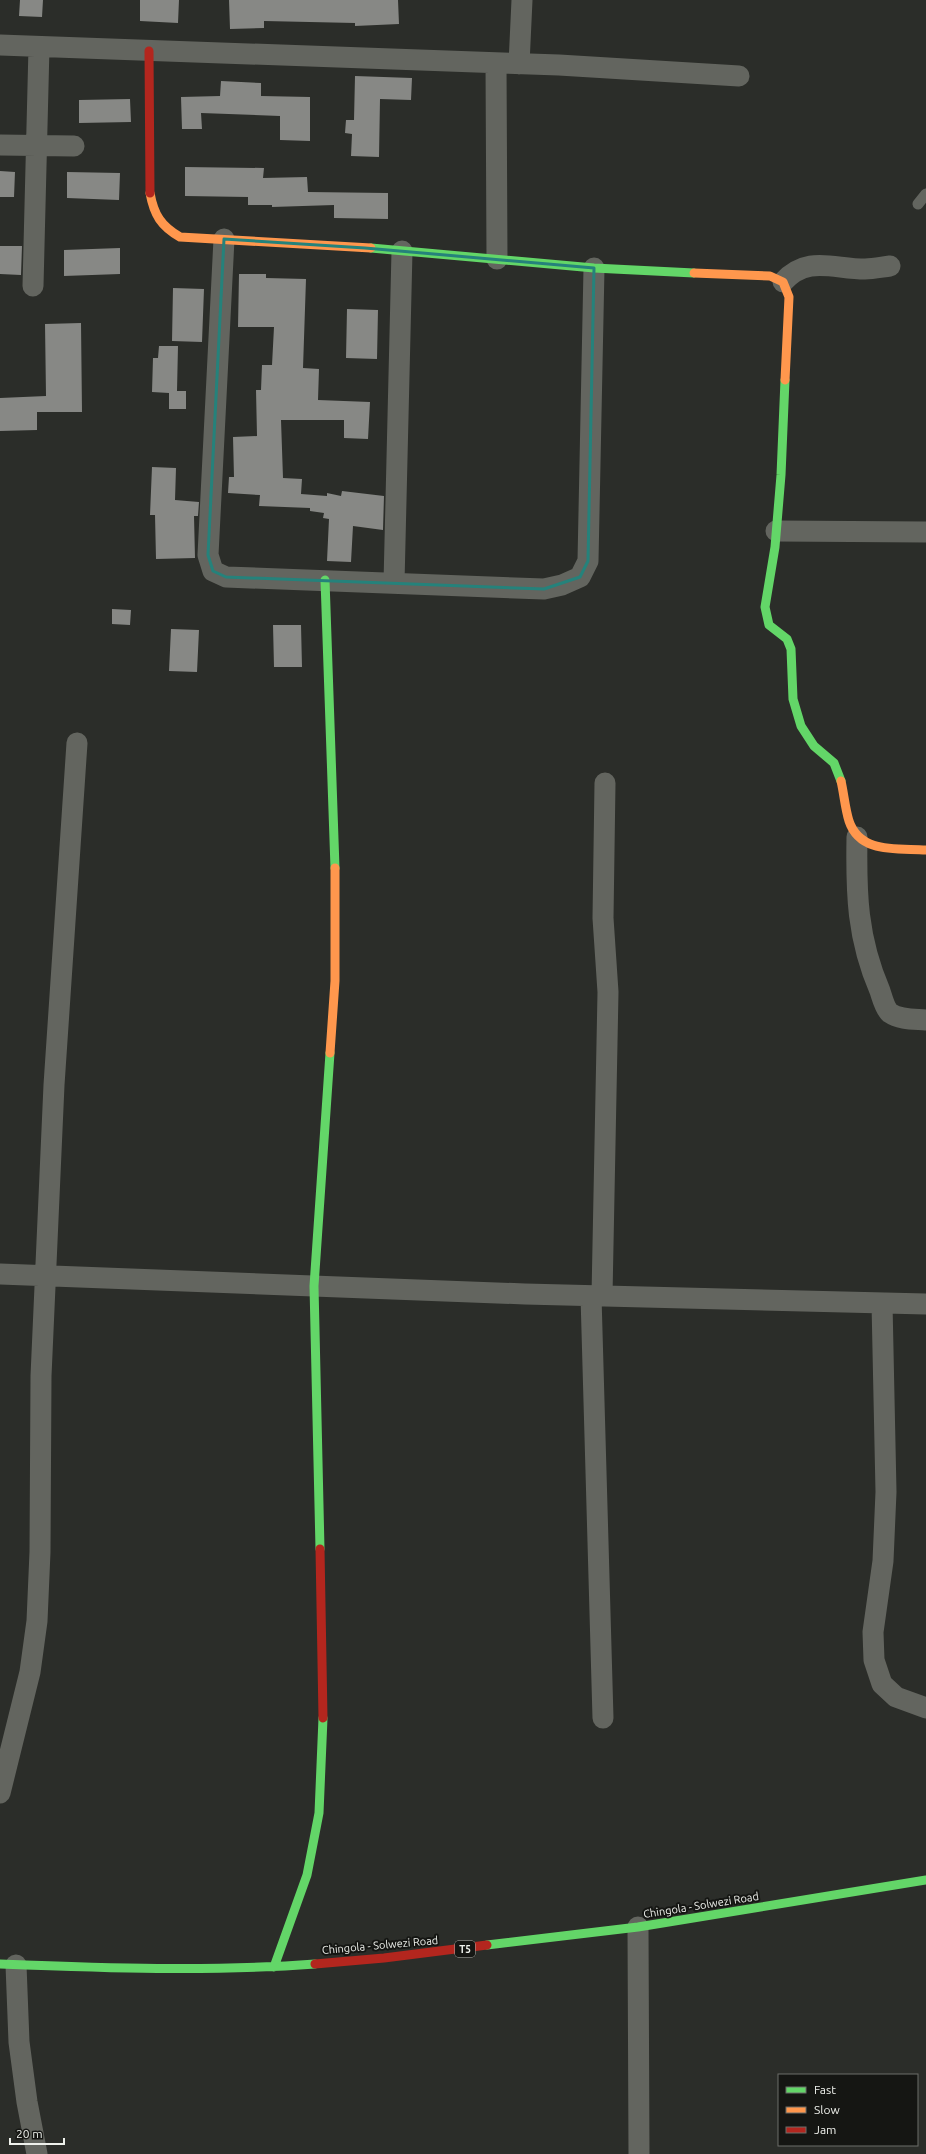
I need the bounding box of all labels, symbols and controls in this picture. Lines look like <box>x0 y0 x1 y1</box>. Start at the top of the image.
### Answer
street label: Chingola - Solwezi Road <box>642 1890 760 1920</box>
street label: Chingola - Solwezi Road <box>321 1934 439 1956</box>
road number: T5 <box>455 1941 475 1957</box>
legend <box>778 2074 918 2146</box>
text: Fast <box>814 2083 836 2096</box>
text: Slow <box>814 2103 840 2116</box>
scale bar <box>10 2120 64 2146</box>
text: Jam <box>814 2123 836 2136</box>
text: 20 m <box>16 2127 43 2140</box>

